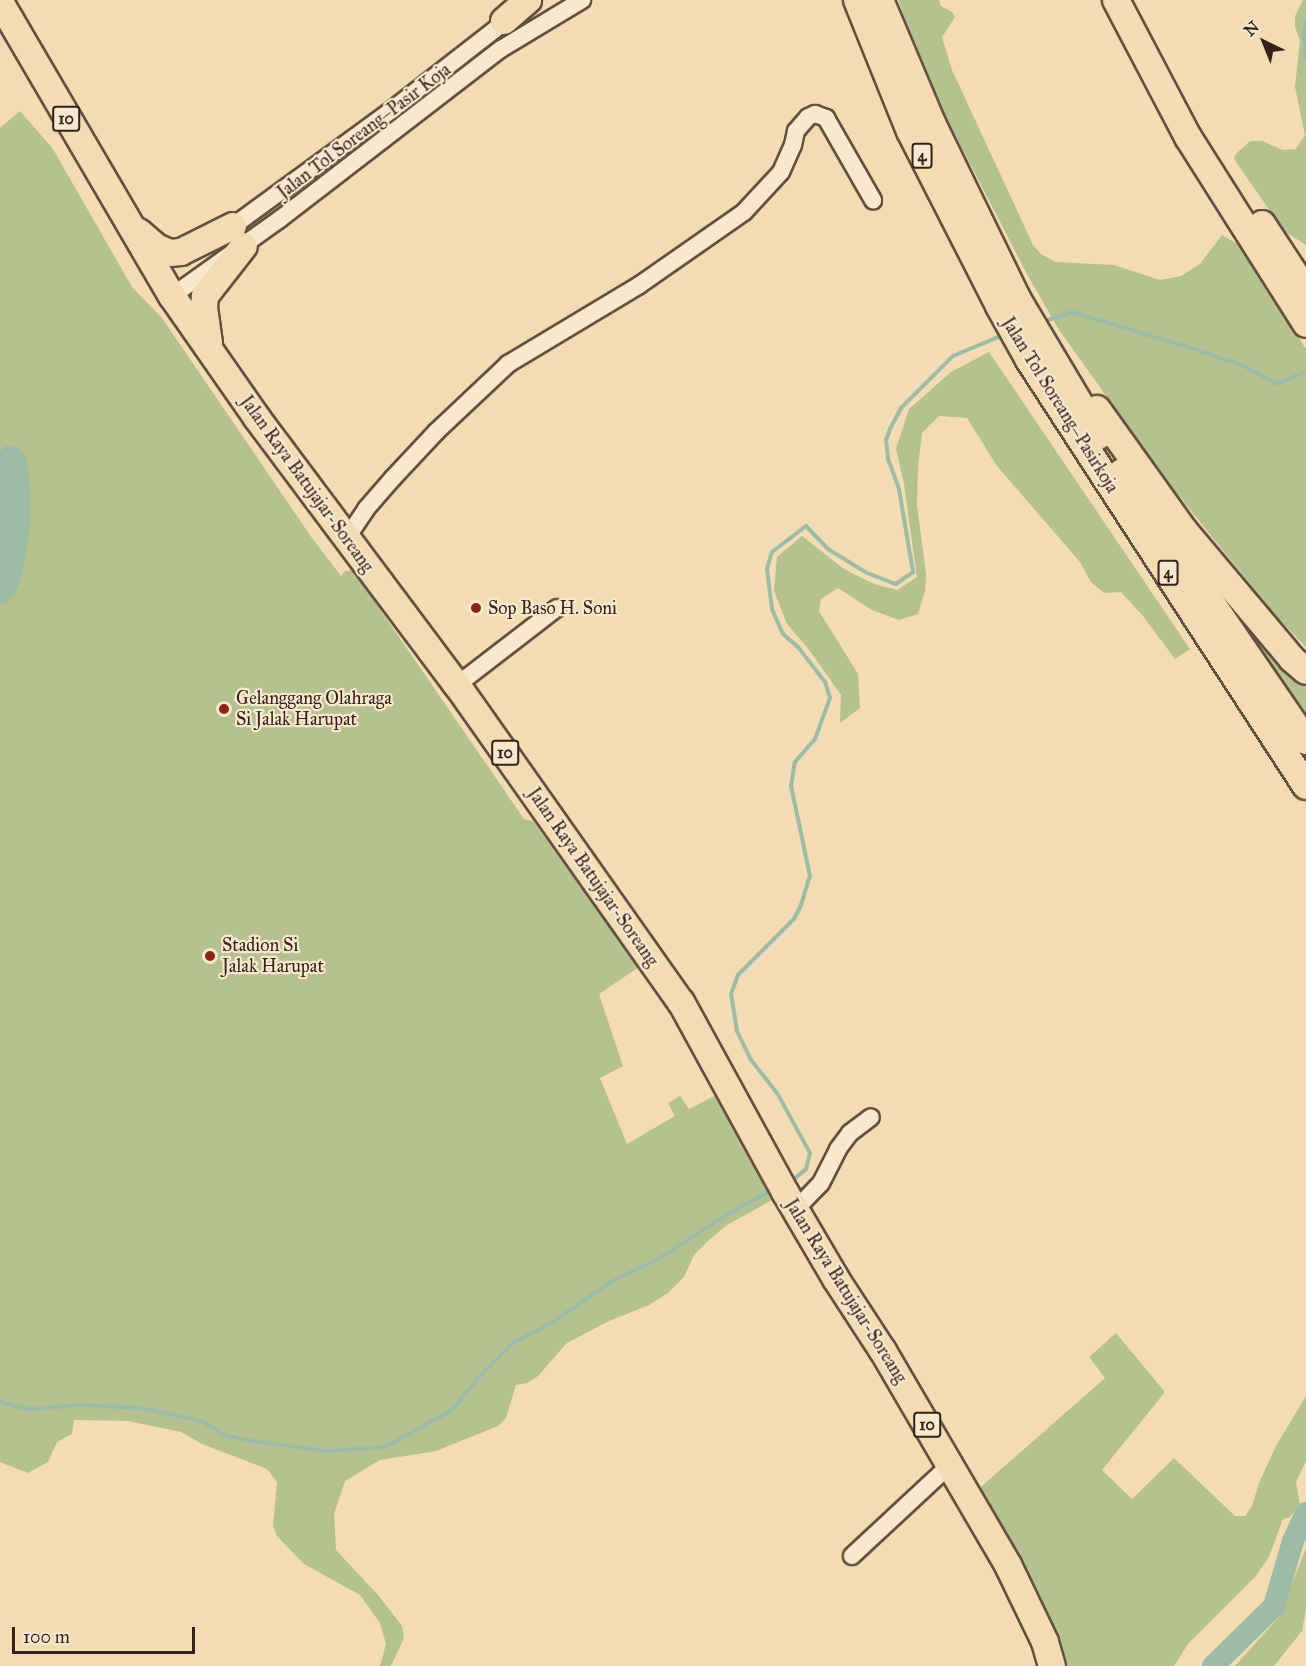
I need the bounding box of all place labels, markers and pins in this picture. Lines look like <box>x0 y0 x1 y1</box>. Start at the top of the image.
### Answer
place label: Sop Baso H. Soni <box>488 597 617 619</box>
marker: Sop Baso H. Soni <box>469 601 483 615</box>
place label: Gelanggang Olahraga Si Jalak Harupat <box>236 688 392 730</box>
marker: Gelanggang Olahraga Si Jalak Harupat <box>217 702 231 716</box>
place label: Stadion Si Jalak Harupat <box>222 935 324 978</box>
marker: Stadion Si Jalak Harupat <box>203 949 217 963</box>

